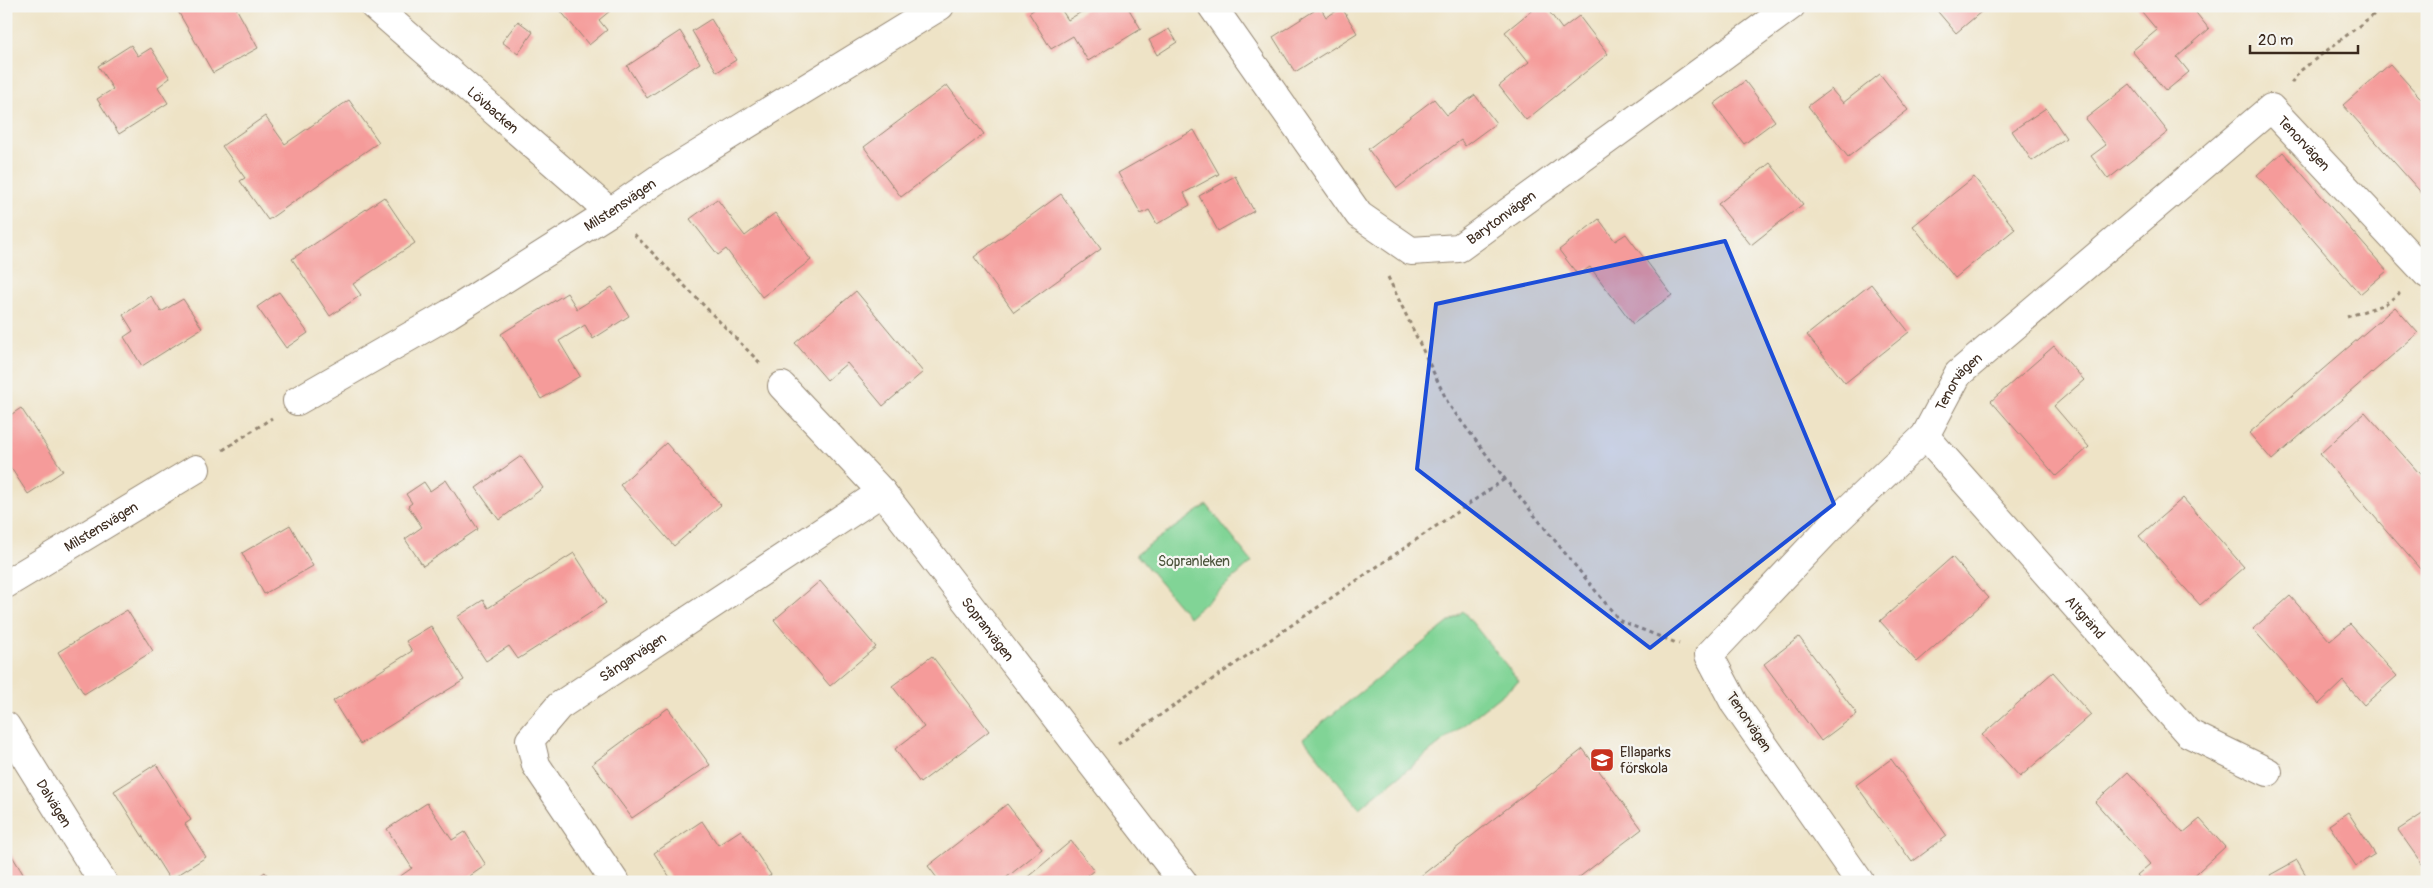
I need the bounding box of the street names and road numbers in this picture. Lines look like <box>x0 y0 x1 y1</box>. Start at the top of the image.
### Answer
street label: Lövbacken <box>464 83 522 137</box>
street label: Tenorvägen <box>2274 112 2334 174</box>
street label: Milstensvägen <box>581 174 659 235</box>
street label: Barytonvägen <box>1463 187 1539 248</box>
street label: Tenorvägen <box>1932 349 1985 414</box>
street label: Milstensvägen <box>61 498 141 555</box>
street label: Altgränd <box>2062 592 2109 642</box>
street label: Sopranvägen <box>958 594 1018 665</box>
street label: Sångarvägen <box>596 629 669 685</box>
street label: Tenorvägen <box>1723 689 1775 755</box>
street label: Dalvägen <box>33 776 75 830</box>

